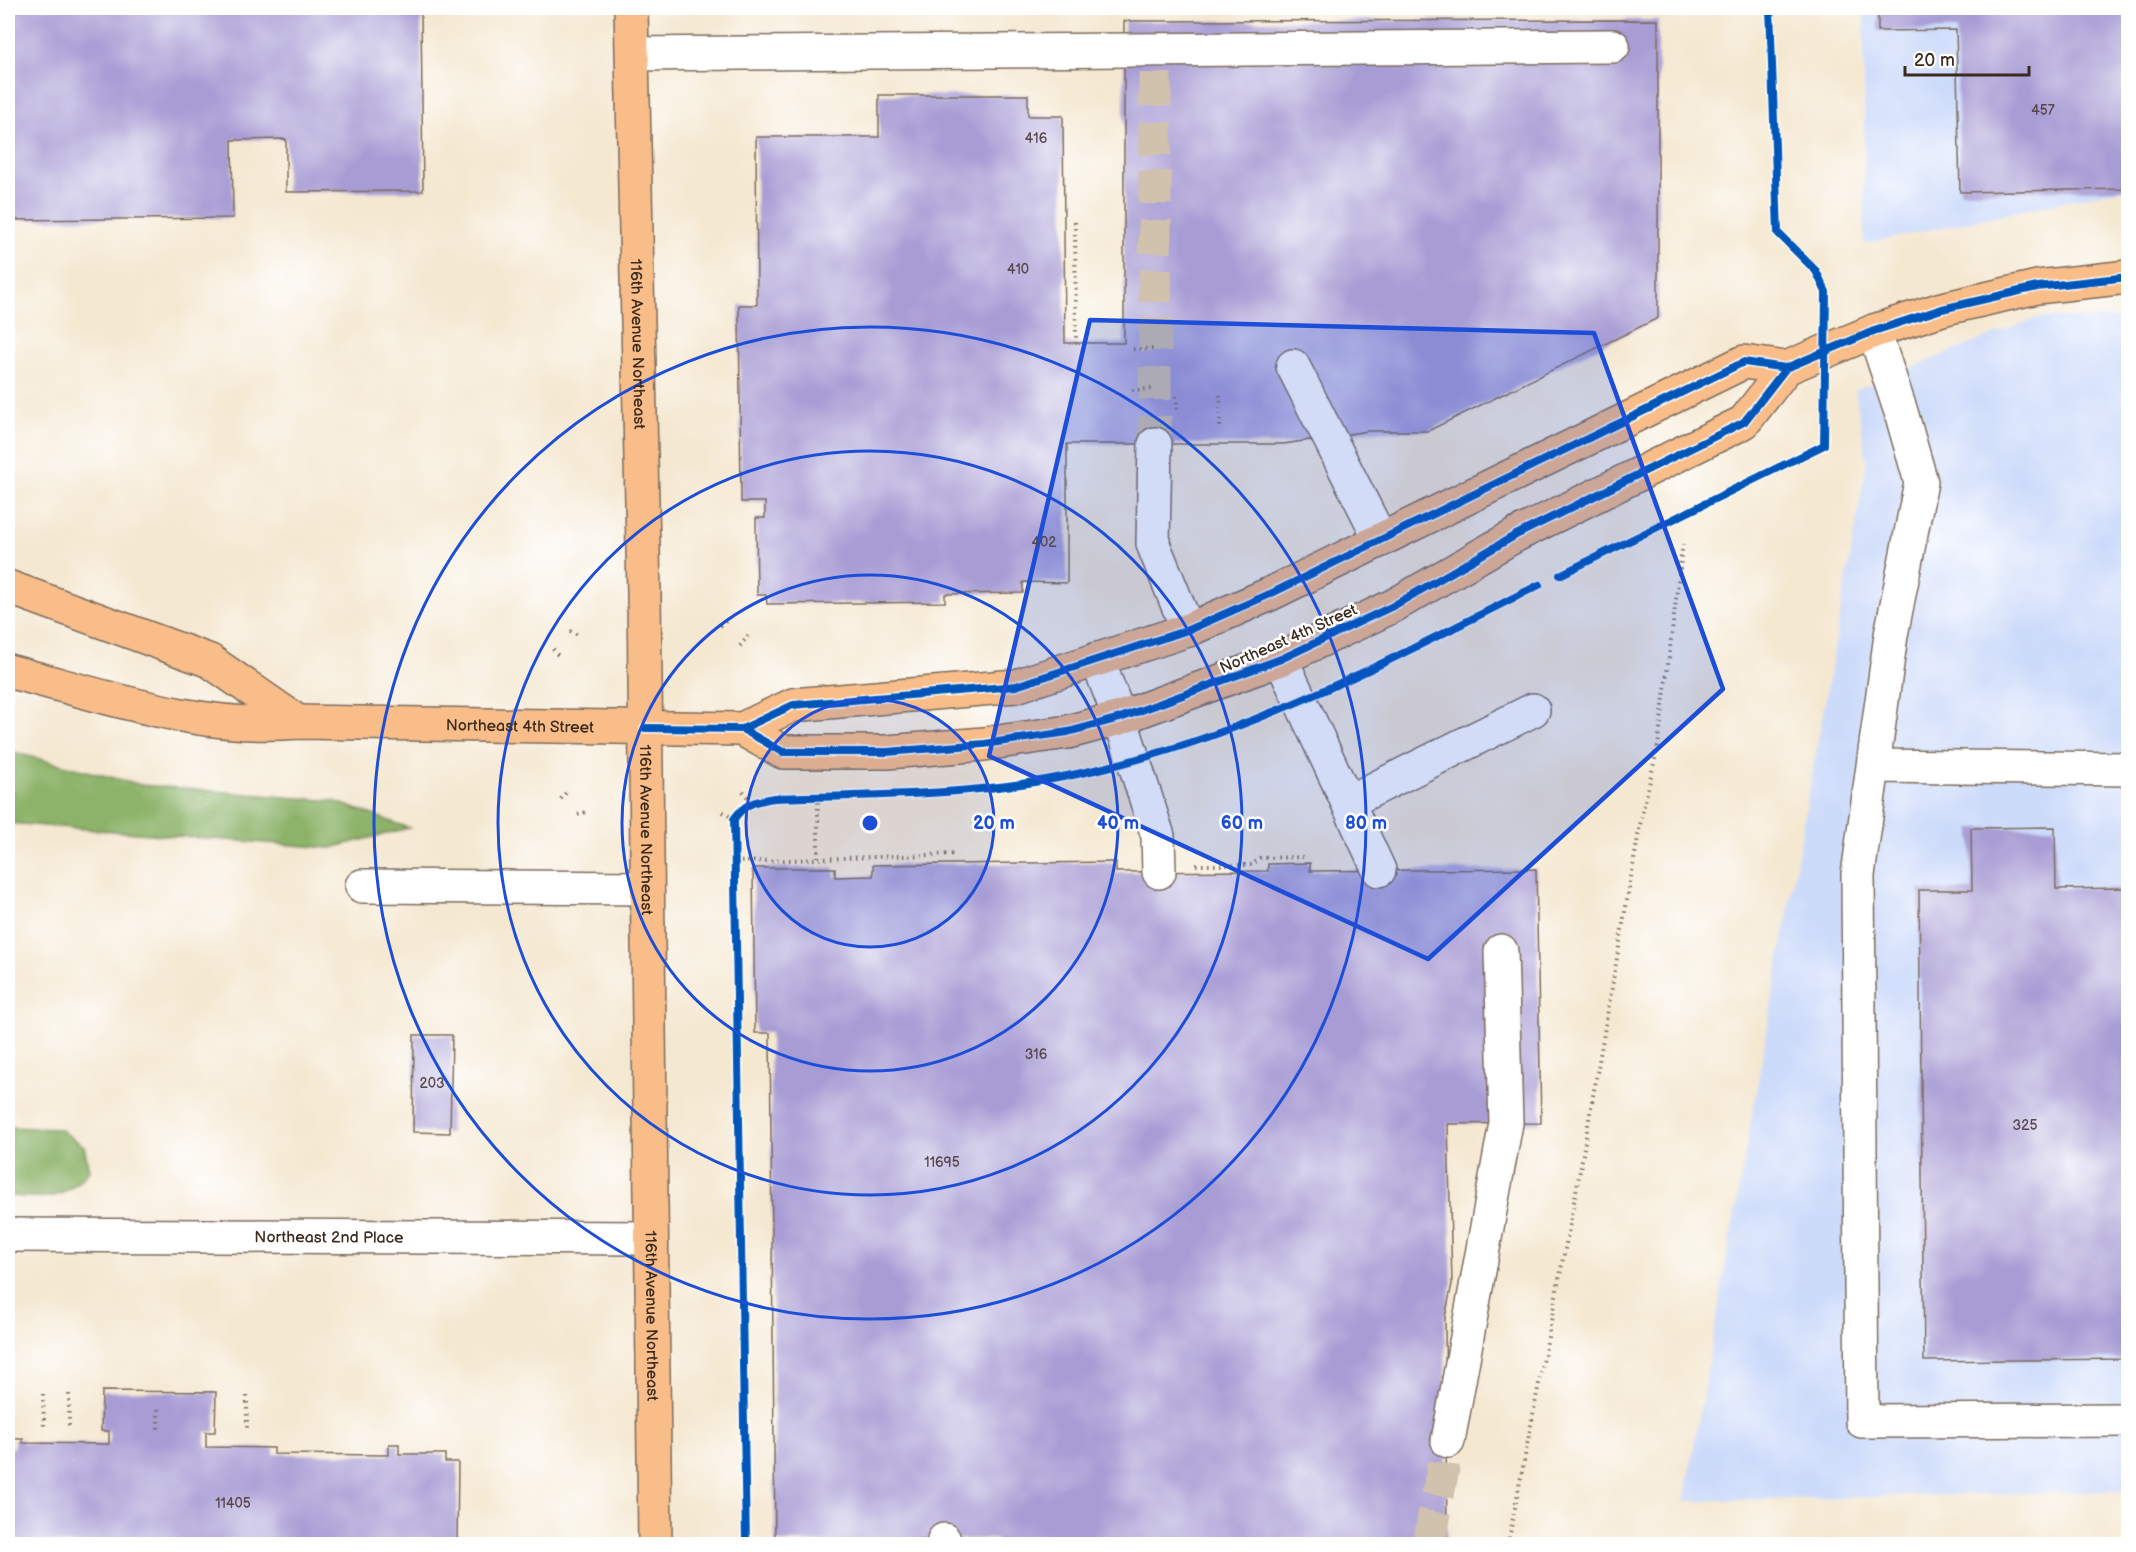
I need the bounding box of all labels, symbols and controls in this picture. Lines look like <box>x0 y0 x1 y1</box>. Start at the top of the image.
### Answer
scale bar <box>1905 39 2030 77</box>
text: 20 m <box>1914 50 1955 71</box>
house number: 457 <box>2031 102 2055 119</box>
house number: 416 <box>1025 130 1048 147</box>
street label: 116th Avenue Northeast <box>626 258 648 430</box>
house number: 410 <box>1007 261 1029 278</box>
house number: 402 <box>1031 534 1057 551</box>
street label: Northeast 4th Street <box>1217 601 1360 678</box>
street label: Northeast 4th Street <box>446 716 594 738</box>
street label: 116th Avenue Northeast <box>635 744 656 915</box>
centre of rings <box>860 813 880 833</box>
text: 20 m <box>973 813 1015 834</box>
text: 40 m <box>1097 813 1139 834</box>
text: 60 m <box>1221 813 1263 834</box>
text: 80 m <box>1345 813 1387 834</box>
house number: 316 <box>1025 1046 1048 1063</box>
house number: 203 <box>419 1075 445 1092</box>
house number: 325 <box>2013 1117 2037 1134</box>
house number: 11695 <box>924 1154 960 1171</box>
street label: Northeast 2nd Place <box>254 1228 404 1248</box>
street label: 116th Avenue Northeast <box>640 1230 661 1401</box>
house number: 11405 <box>215 1495 251 1512</box>

